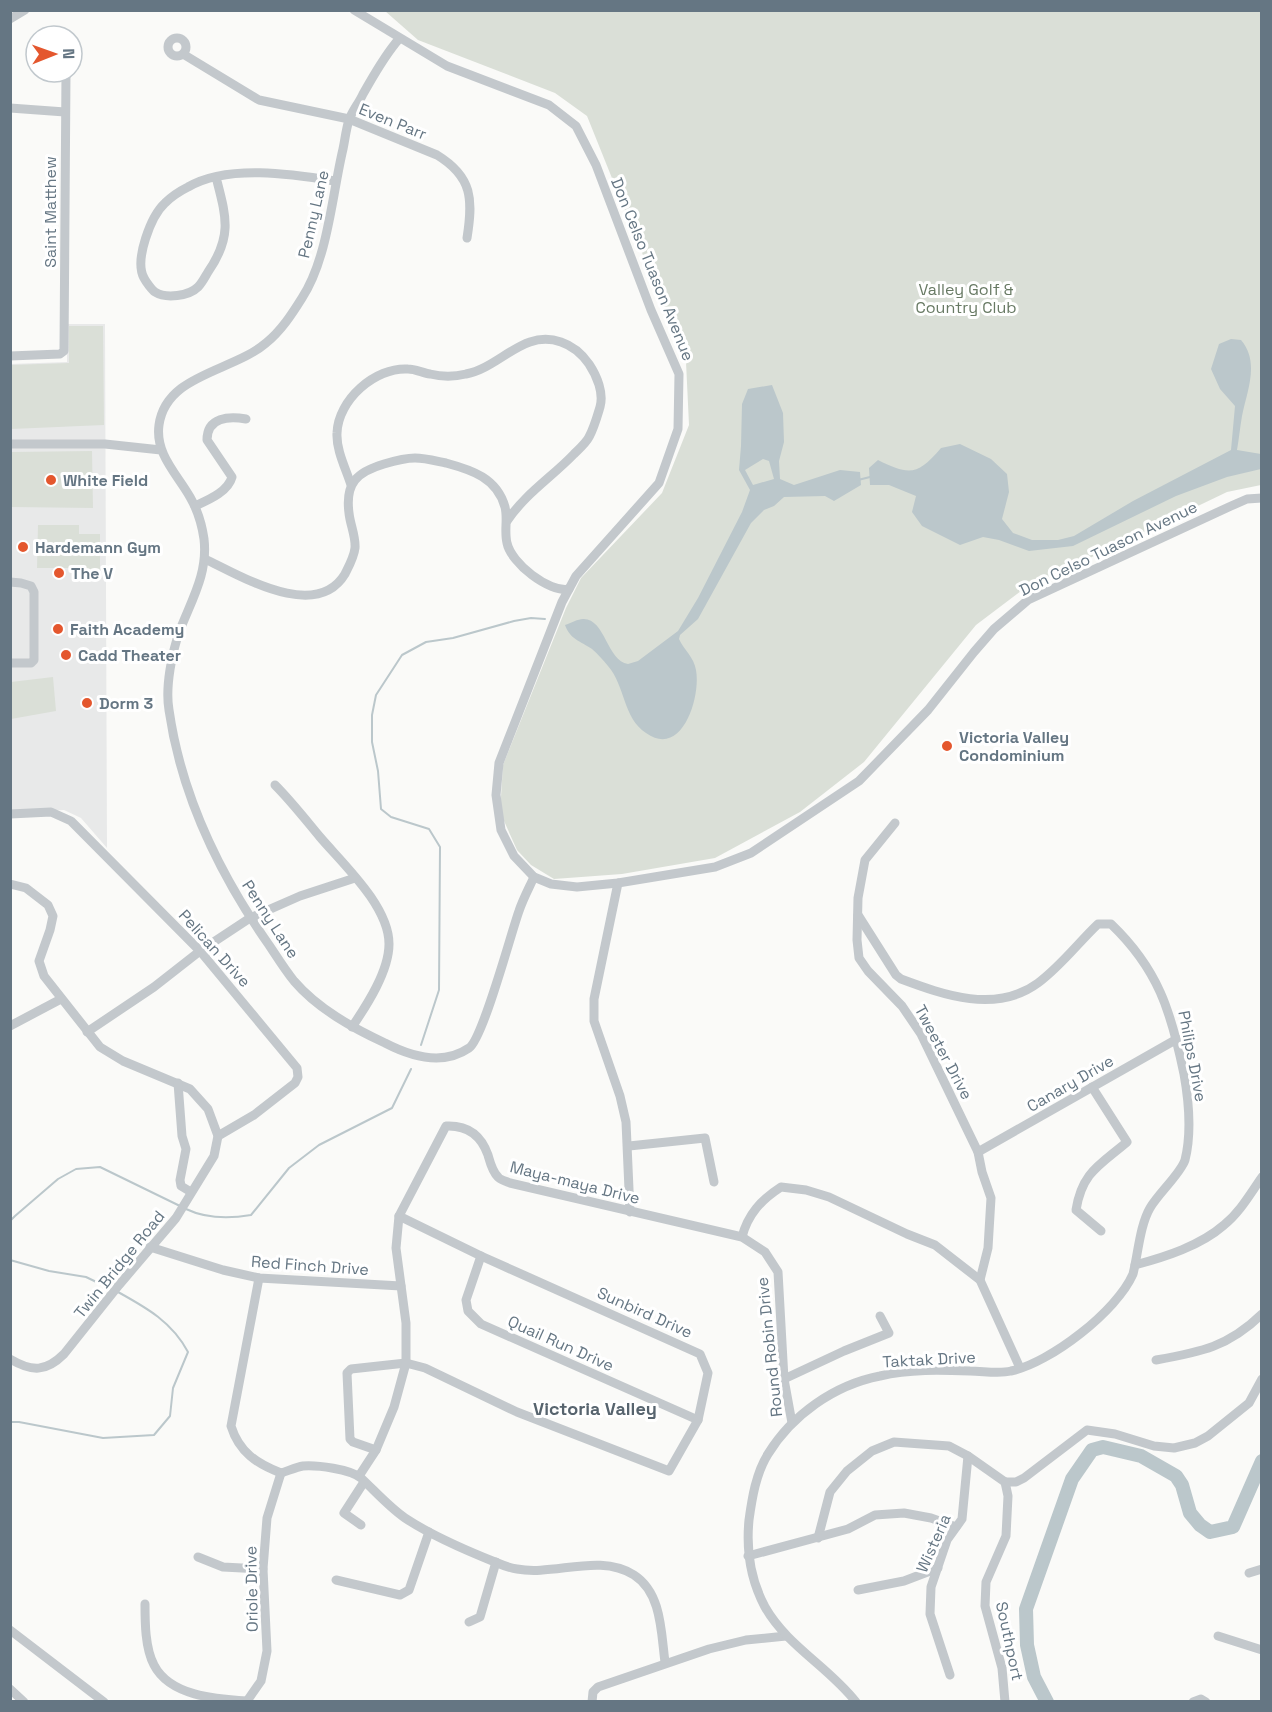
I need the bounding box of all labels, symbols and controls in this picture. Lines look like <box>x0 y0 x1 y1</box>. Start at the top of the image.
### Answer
north arrow <box>24 24 84 84</box>
text: N <box>58 48 79 59</box>
street label: Even Parr <box>356 98 430 145</box>
street label: Saint Matthew <box>40 156 61 268</box>
street label: Penny Lane <box>293 168 334 260</box>
street label: Don Celso Tuason Avenue <box>606 175 699 364</box>
park label: Valley Golf & Country Club <box>915 279 1017 318</box>
place label: White Field <box>63 470 148 491</box>
marker: White Field <box>44 473 58 487</box>
street label: Don Celso Tuason Avenue <box>1016 496 1201 601</box>
place label: Hardemann Gym <box>35 537 161 558</box>
marker: Hardemann Gym <box>16 540 30 554</box>
place label: The V <box>71 563 113 584</box>
marker: The V <box>52 566 66 580</box>
place label: Faith Academy <box>70 619 184 640</box>
marker: Faith Academy <box>51 622 65 636</box>
place label: Cadd Theater <box>78 645 181 666</box>
marker: Cadd Theater <box>59 648 73 662</box>
place label: Dorm 3 <box>99 693 154 714</box>
marker: Dorm 3 <box>80 696 94 710</box>
place label: Victoria Valley Condominium <box>959 727 1069 766</box>
marker: Victoria Valley Condominium <box>940 739 954 753</box>
street label: Penny Lane <box>237 876 304 962</box>
street label: Pelican Drive <box>174 905 255 992</box>
street label: Tweeter Drive <box>910 1001 977 1103</box>
street label: Philips Drive <box>1173 1009 1212 1103</box>
street label: Canary Drive <box>1023 1050 1117 1117</box>
street label: Maya-maya Drive <box>508 1156 642 1209</box>
street label: Twin Bridge Road <box>69 1206 169 1323</box>
street label: Red Finch Drive <box>250 1251 370 1280</box>
street label: Round Robin Drive <box>752 1276 787 1418</box>
street label: Sunbird Drive <box>594 1282 696 1343</box>
street label: Quail Run Drive <box>505 1311 617 1376</box>
street label: Taktak Drive <box>882 1347 976 1372</box>
district label: Victoria Valley <box>533 1397 657 1420</box>
street label: Wisteria <box>911 1511 956 1576</box>
street label: Oriole Drive <box>240 1546 263 1632</box>
street label: Southport <box>991 1600 1028 1683</box>

